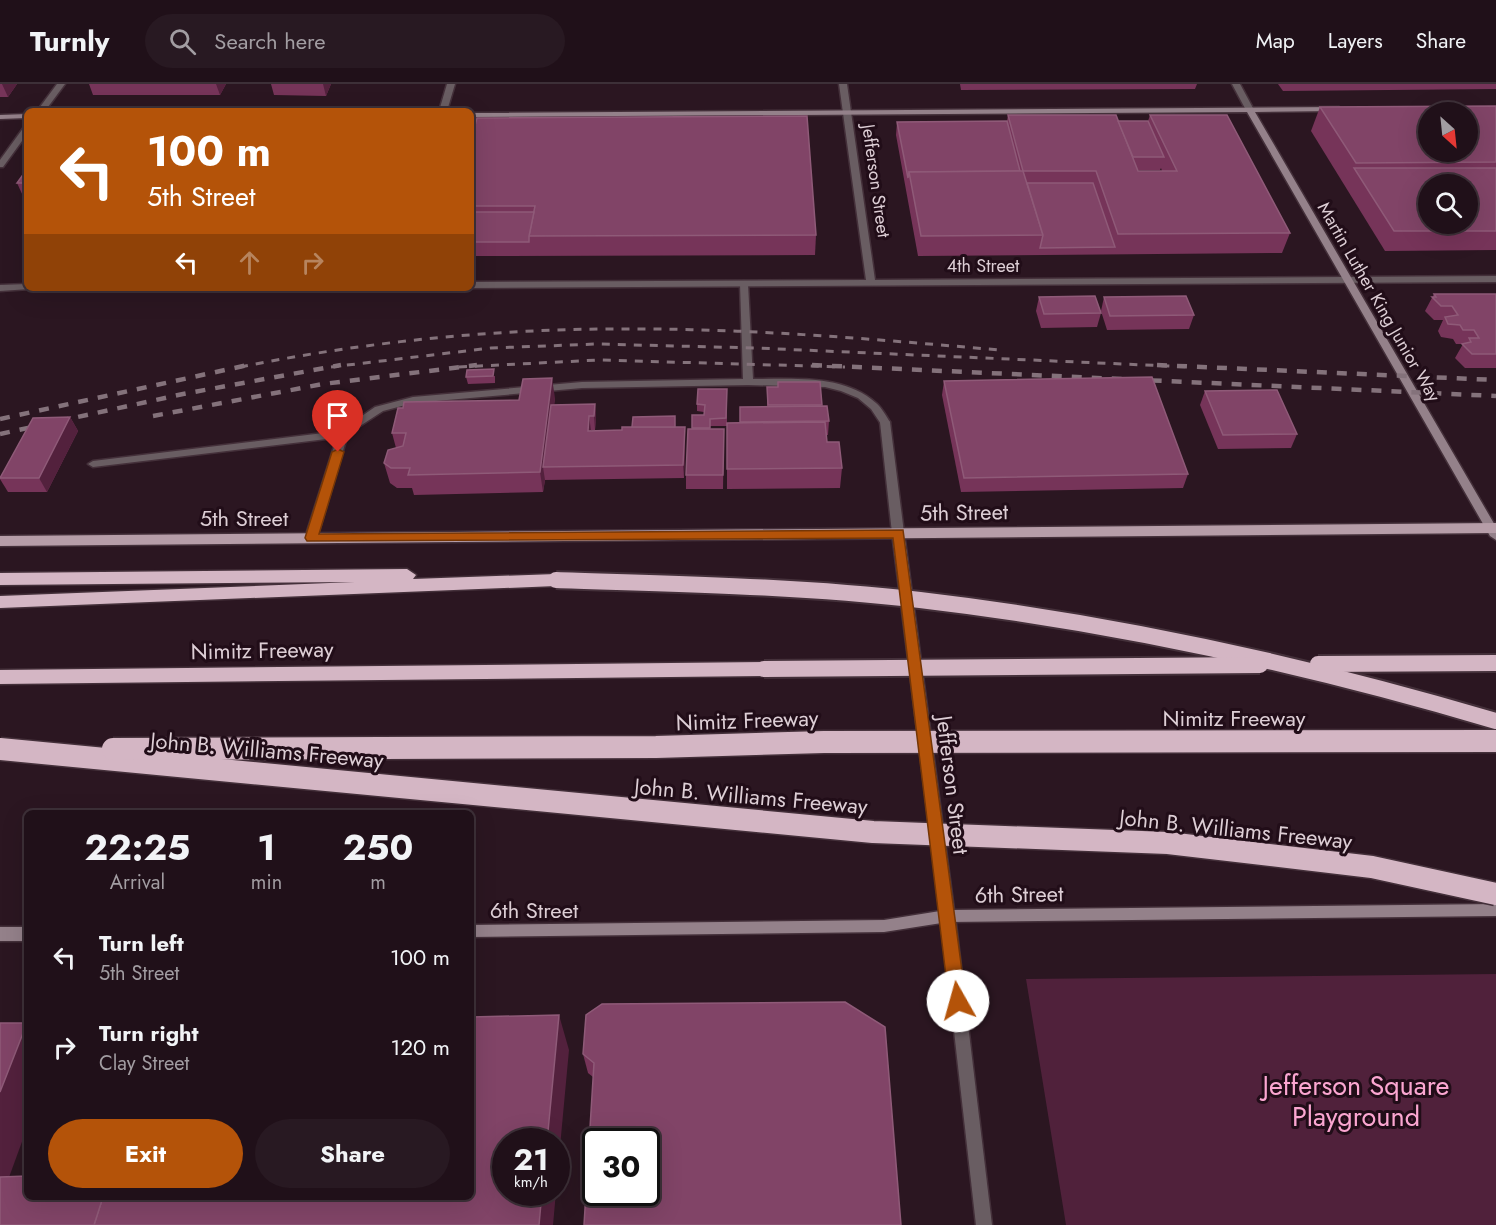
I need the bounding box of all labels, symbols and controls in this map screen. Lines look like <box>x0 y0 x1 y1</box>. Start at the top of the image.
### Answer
search box <box>145 14 565 68</box>
text: Turnly <box>30 21 109 62</box>
icon: search <box>166 25 199 58</box>
text: Search here <box>214 25 326 57</box>
text: Map <box>1256 26 1295 56</box>
text: Layers <box>1328 26 1383 56</box>
text: Share <box>1416 26 1466 56</box>
north arrow <box>1418 102 1478 162</box>
map controls <box>1418 102 1478 234</box>
text: 100 m <box>147 121 271 182</box>
street label: Jefferson Street <box>855 121 897 240</box>
icon: left <box>48 132 126 210</box>
button: search <box>1418 174 1478 234</box>
text: 5th Street <box>147 177 255 216</box>
street label: Martin Luther King Junior Way <box>1311 197 1447 407</box>
icon: left <box>170 246 203 279</box>
icon: ahead <box>233 246 266 279</box>
icon: right <box>296 246 329 279</box>
street label: 4th Street <box>947 253 1020 279</box>
pin <box>312 390 363 452</box>
icon: arrive <box>321 399 354 432</box>
street label: 5th Street <box>920 495 1009 529</box>
street label: 5th Street <box>200 502 289 534</box>
street label: Nimitz Freeway <box>190 633 334 667</box>
street label: Nimitz Freeway <box>675 702 819 738</box>
street label: Nimitz Freeway <box>1163 702 1306 734</box>
street label: Jefferson Street <box>928 711 977 857</box>
street label: John B. Williams Freeway <box>146 724 385 776</box>
street label: John B. Williams Freeway <box>630 770 869 822</box>
street label: John B. Williams Freeway <box>1115 801 1354 857</box>
text: 22:25 <box>85 821 190 873</box>
text: 1 <box>257 821 276 873</box>
text: 250 <box>343 821 413 873</box>
text: Arrival <box>110 868 165 897</box>
text: min <box>251 868 282 897</box>
text: m <box>370 868 386 897</box>
street label: 6th Street <box>974 877 1064 911</box>
street label: 6th Street <box>490 894 579 926</box>
text: Turn left <box>99 927 184 959</box>
icon: left <box>48 941 81 974</box>
text: 100 m <box>390 941 450 973</box>
text: 5th Street <box>99 959 179 988</box>
position arrow <box>926 969 990 1033</box>
text: Turn right <box>99 1017 199 1049</box>
icon: right <box>48 1031 81 1064</box>
text: 120 m <box>391 1031 450 1063</box>
text: Clay Street <box>99 1049 189 1078</box>
park label: Jefferson Square Playground <box>1259 1066 1450 1136</box>
button: Exit <box>48 1119 243 1188</box>
button: Share <box>255 1119 450 1188</box>
speed limit sign: 30 <box>582 1128 660 1206</box>
text: 21 <box>514 1138 548 1181</box>
text: km/h <box>514 1171 548 1193</box>

